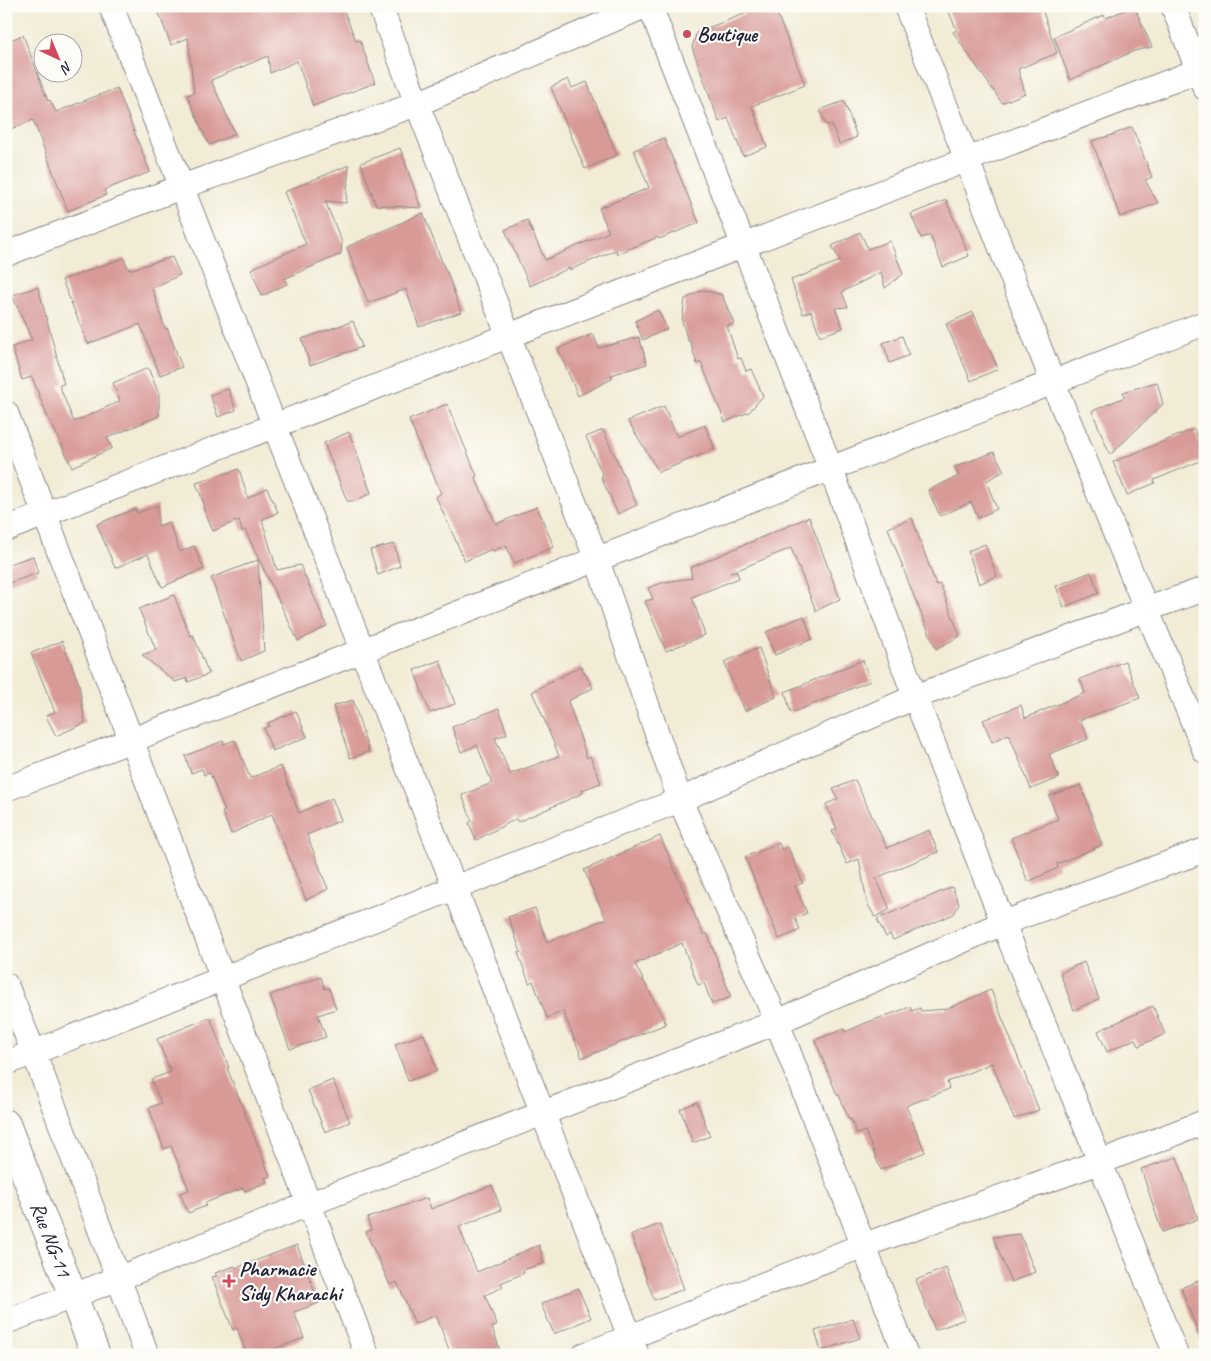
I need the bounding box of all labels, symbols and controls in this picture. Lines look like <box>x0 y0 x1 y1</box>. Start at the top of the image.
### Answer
place label: Boutique <box>697 21 759 47</box>
marker: Boutique <box>681 28 693 40</box>
north arrow <box>32 32 82 82</box>
text: N <box>56 58 76 78</box>
street label: Rue NG-11 <box>25 1198 78 1282</box>
place label: Pharmacie Sidy Kharachi <box>239 1256 344 1307</box>
marker: Pharmacie Sidy Kharachi <box>223 1275 235 1287</box>

